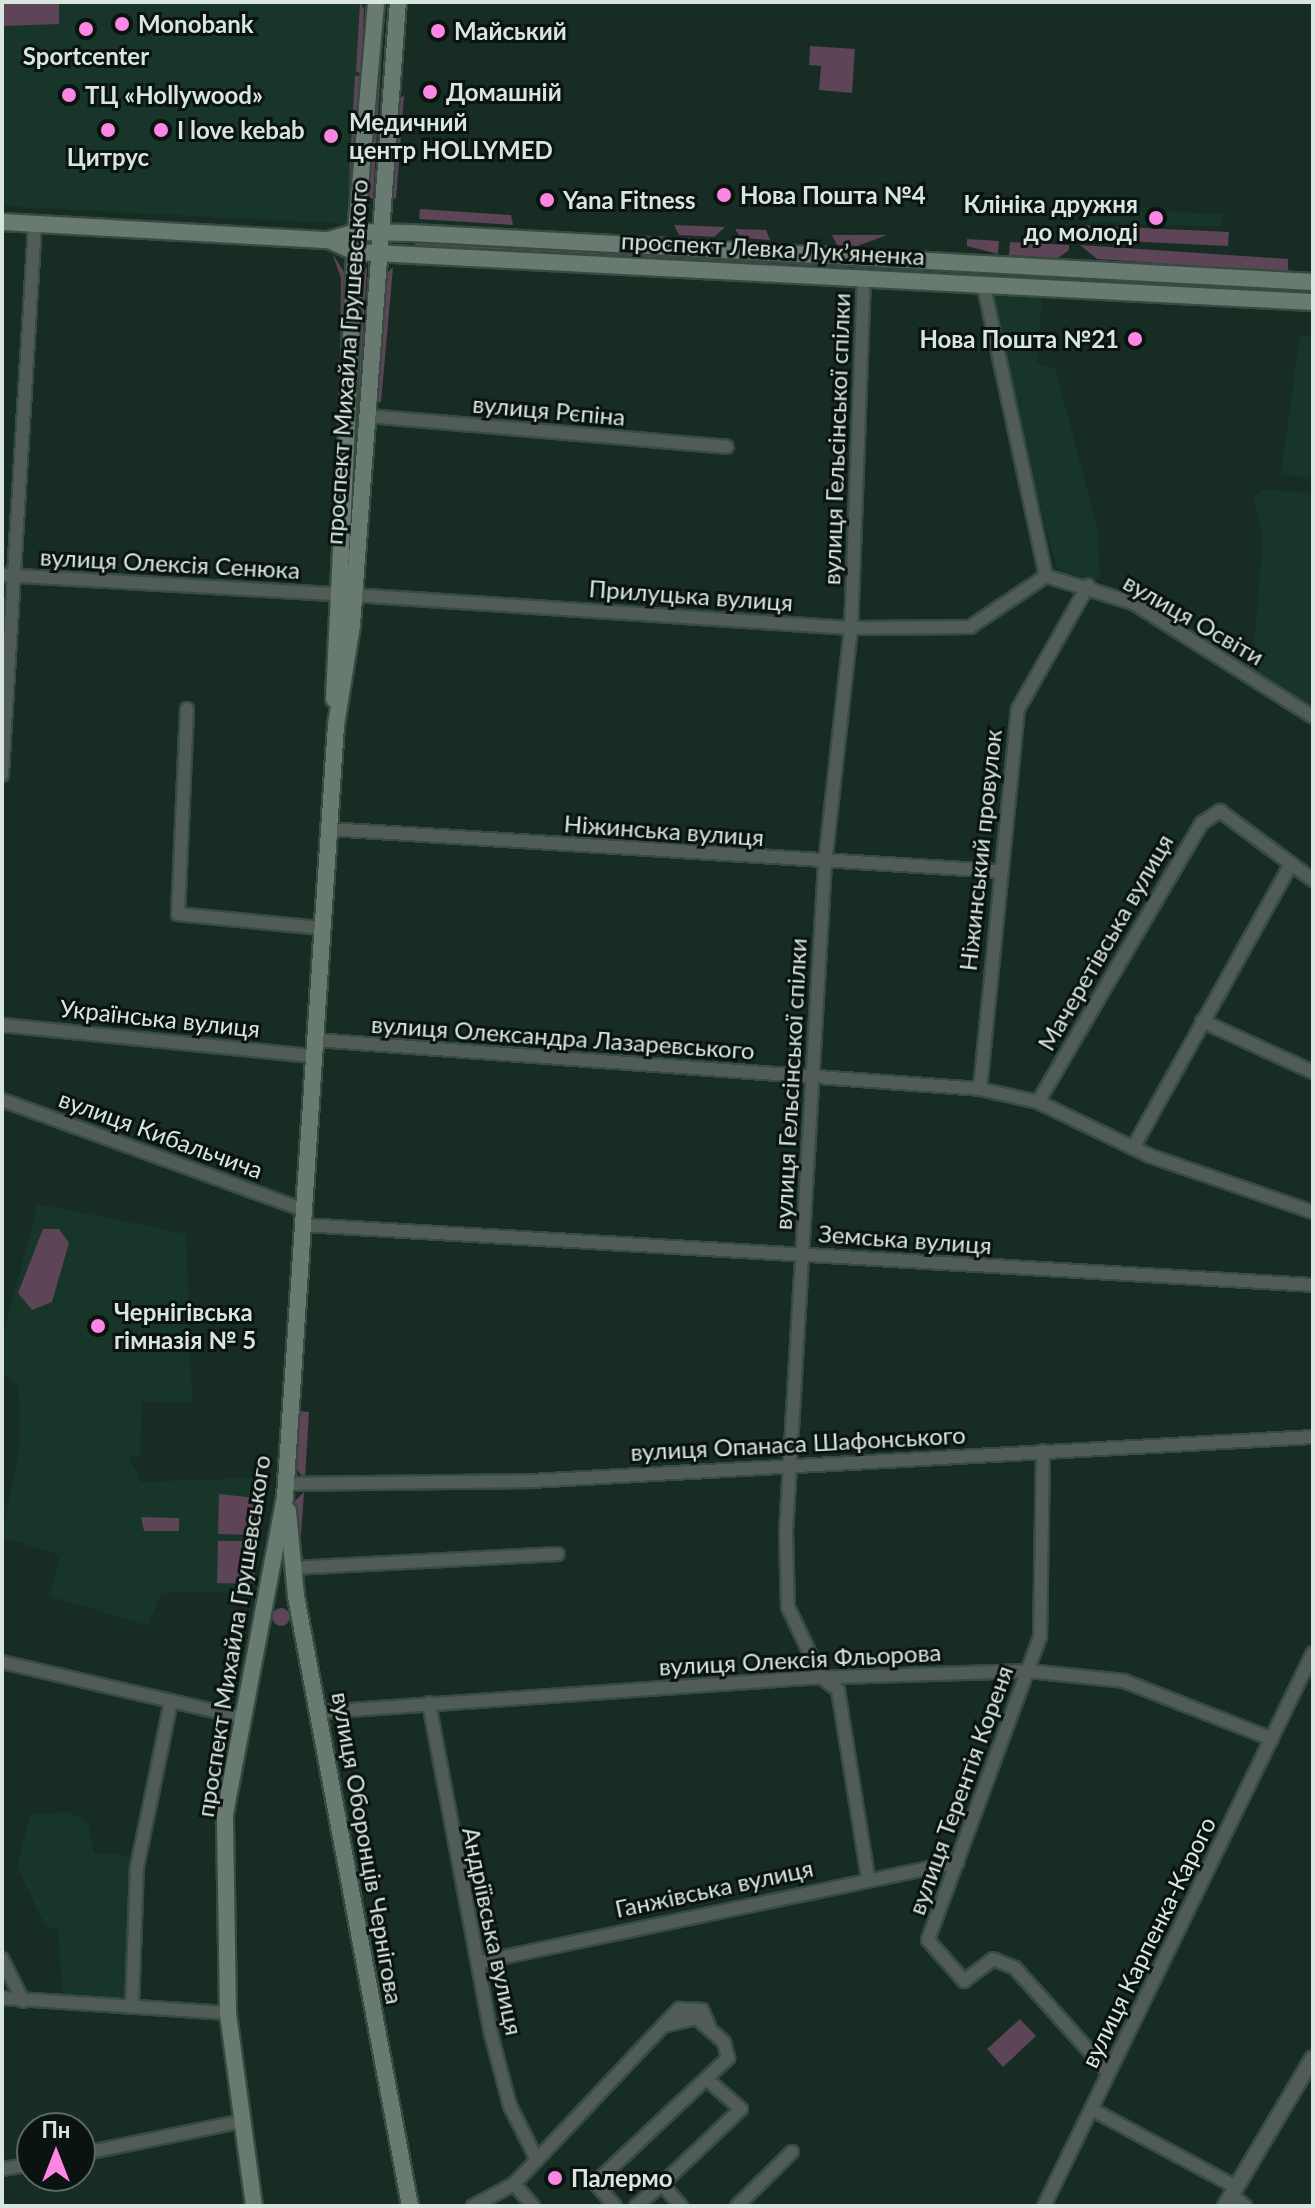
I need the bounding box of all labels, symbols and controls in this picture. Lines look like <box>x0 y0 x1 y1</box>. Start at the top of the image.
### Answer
place label: Monobank <box>138 10 254 38</box>
marker: Monobank <box>113 15 131 33</box>
place label: Майський <box>454 17 567 45</box>
marker: Sportcenter <box>77 20 95 38</box>
marker: Майський <box>429 22 447 40</box>
place label: Sportcenter <box>23 42 149 70</box>
place label: Домашній <box>446 78 562 106</box>
place label: ТЦ «Hollywood» <box>85 81 263 109</box>
marker: Домашній <box>421 83 439 101</box>
marker: ТЦ «Hollywood» <box>60 86 78 104</box>
place label: Медичний центр HOLLYMED <box>349 108 553 164</box>
place label: I love kebab <box>177 116 305 144</box>
marker: Цитрус <box>99 121 117 139</box>
marker: I love kebab <box>152 121 170 139</box>
marker: Медичний центр HOLLYMED <box>320 125 342 147</box>
place label: Цитрус <box>67 143 149 171</box>
street label: проспект Михайла Грушевського <box>319 178 373 546</box>
place label: Нова Пошта №4 <box>740 181 926 209</box>
place label: Yana Fitness <box>563 186 696 214</box>
marker: Нова Пошта №4 <box>715 186 733 204</box>
place label: Клініка дружня до молоді <box>963 190 1138 246</box>
marker: Yana Fitness <box>538 191 556 209</box>
marker: Клініка дружня до молоді <box>1145 207 1167 229</box>
street label: проспект Левка Лукʼяненка <box>620 226 926 270</box>
street label: вулиця Гельсінської спілки <box>817 292 855 586</box>
place label: Нова Пошта №21 <box>919 325 1119 353</box>
marker: Нова Пошта №21 <box>1126 330 1144 348</box>
street label: вулиця Рєпіна <box>471 389 627 431</box>
street label: вулиця Олексія Сенюка <box>39 542 301 584</box>
street label: вулиця Освіти <box>1119 567 1269 671</box>
street label: Прилуцька вулиця <box>588 573 794 617</box>
street label: Ніжинський провулок <box>953 728 1007 972</box>
street label: Ніжинська вулиця <box>563 809 765 851</box>
street label: Мачеретівська вулиця <box>1031 829 1179 1055</box>
street label: вулиця Гельсінської спілки <box>768 937 812 1231</box>
street label: Українська вулиця <box>59 993 261 1043</box>
street label: вулиця Олександра Лазаревського <box>370 1009 756 1065</box>
street label: вулиця Кибальчича <box>55 1084 267 1184</box>
street label: Земська вулиця <box>817 1219 993 1259</box>
place label: Чернігівська гімназія № 5 <box>114 1298 256 1354</box>
marker: Чернігівська гімназія № 5 <box>89 1317 107 1335</box>
street label: вулиця Опанаса Шафонського <box>630 1420 966 1466</box>
street label: проспект Михайла Грушевського <box>190 1453 276 1819</box>
street label: вулиця Олексія Фльорова <box>658 1637 942 1681</box>
street label: вулиця Терентія Кореня <box>902 1662 1018 1918</box>
street label: вулиця Оборонців Чернігова <box>326 1690 410 2006</box>
street label: вулиця Карпенка-Карого <box>1075 1812 1221 2072</box>
street label: Андріївська вулиця <box>457 1824 529 2038</box>
street label: Ганжівська вулиця <box>612 1853 816 1923</box>
north arrow <box>16 2112 96 2192</box>
text: Пн <box>42 2116 70 2143</box>
place label: Палермо <box>571 2164 673 2192</box>
marker: Палермо <box>546 2169 564 2187</box>

